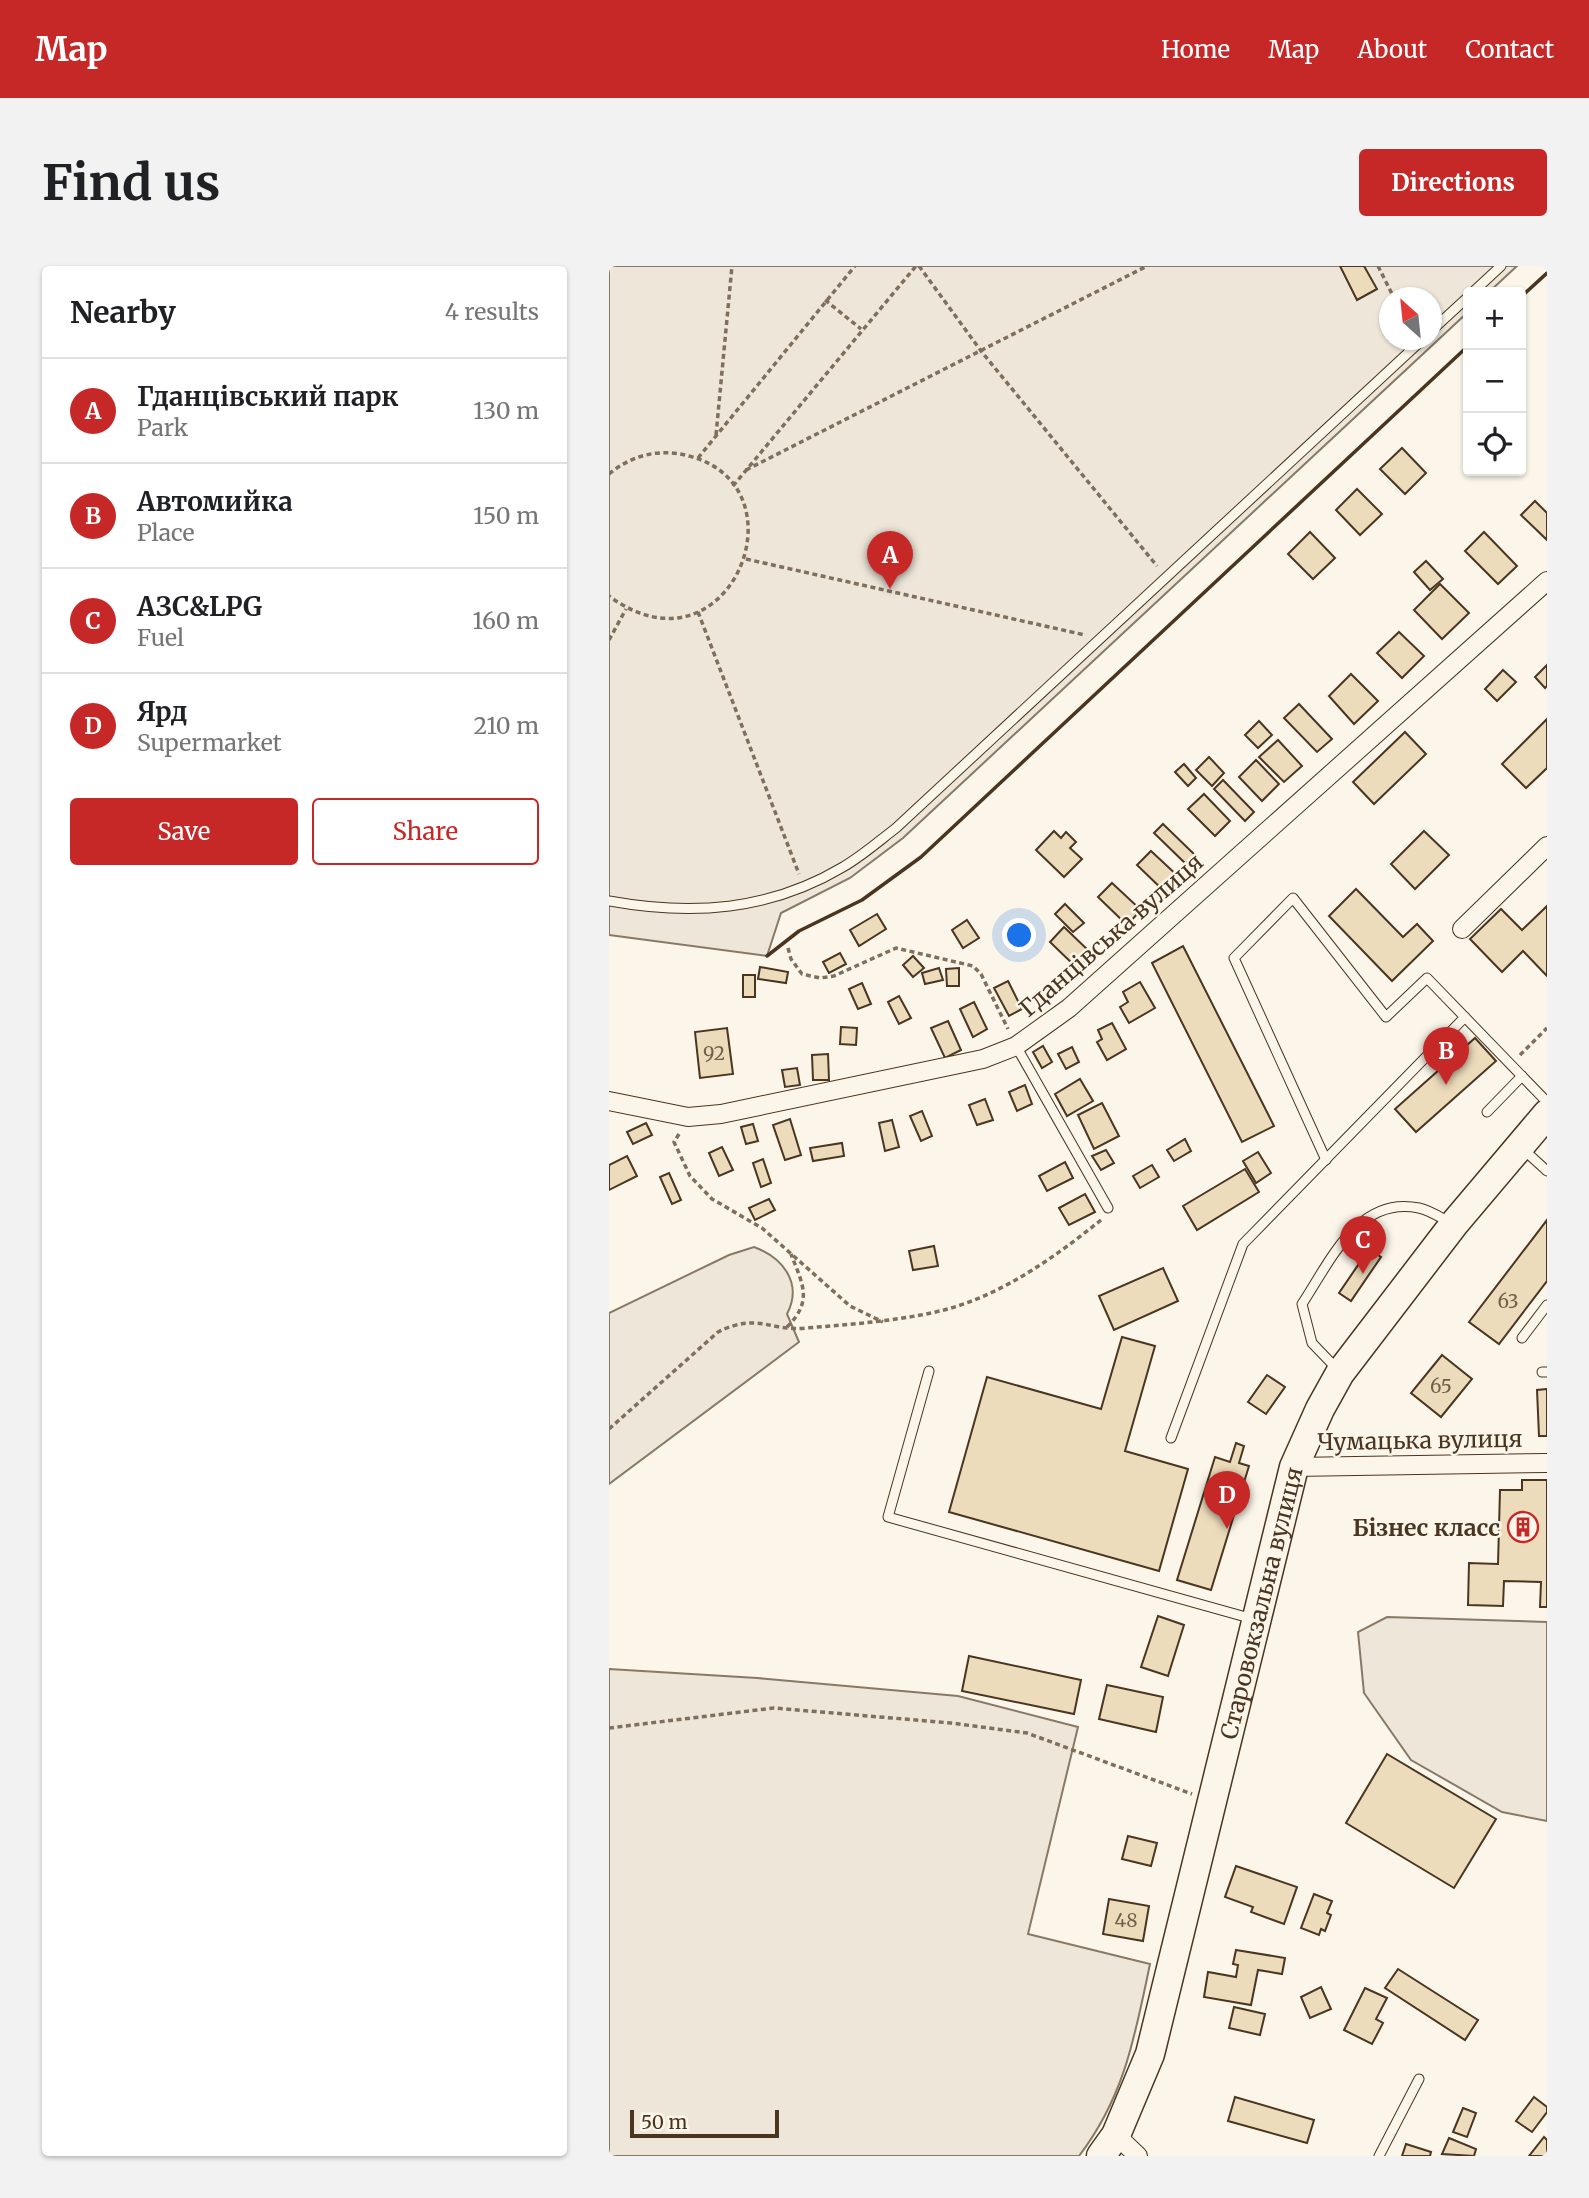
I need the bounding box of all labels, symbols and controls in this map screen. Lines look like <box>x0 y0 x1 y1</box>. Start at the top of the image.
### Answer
text: Map <box>35 29 108 70</box>
text: Home <box>1161 34 1230 65</box>
text: Map <box>1268 34 1319 65</box>
text: About <box>1357 34 1427 65</box>
text: Contact <box>1465 34 1554 65</box>
button: Directions <box>1359 149 1547 216</box>
text: Find us <box>42 152 220 213</box>
north arrow <box>1379 287 1442 350</box>
map controls <box>1463 287 1526 476</box>
button: + <box>1463 287 1526 350</box>
text: Nearby <box>70 293 176 331</box>
text: 4 results <box>445 297 539 326</box>
button: − <box>1463 350 1526 413</box>
text: Гданцівський парк <box>137 380 399 413</box>
text: A <box>85 396 101 425</box>
text: 130 m <box>473 396 539 425</box>
text: Park <box>137 413 188 442</box>
button: locate <box>1463 413 1526 476</box>
text: Автомийка <box>137 485 293 518</box>
text: B <box>85 501 101 530</box>
text: 150 m <box>473 501 539 530</box>
text: Place <box>137 518 194 547</box>
pin: A <box>867 531 913 589</box>
text: АЗС&LPG <box>137 590 262 623</box>
text: C <box>85 606 101 635</box>
text: 160 m <box>473 606 539 635</box>
text: Fuel <box>137 623 184 652</box>
text: Ярд <box>137 695 188 728</box>
text: D <box>84 711 102 740</box>
text: 210 m <box>474 711 539 740</box>
text: Supermarket <box>137 728 282 757</box>
button: Save <box>70 798 298 865</box>
button: Share <box>312 798 539 865</box>
street label: Гданцівська вулиця <box>1013 847 1209 1023</box>
your location <box>1002 918 1036 952</box>
pin: B <box>1423 1027 1469 1085</box>
house number: 92 <box>703 1041 725 1065</box>
pin: C <box>1340 1216 1386 1274</box>
house number: 63 <box>1497 1289 1519 1313</box>
house number: 65 <box>1430 1374 1452 1398</box>
street label: Чумацька вулиця <box>1317 1424 1523 1456</box>
street label: Старовокзальна вулиця <box>1213 1464 1308 1742</box>
pin: D <box>1204 1471 1250 1529</box>
building icon: Бізнес класс <box>1506 1510 1540 1544</box>
place label: Бізнес класс <box>1353 1513 1500 1542</box>
house number: 48 <box>1115 1908 1138 1932</box>
scale bar <box>630 2107 779 2139</box>
text: 50 m <box>641 2110 687 2134</box>

